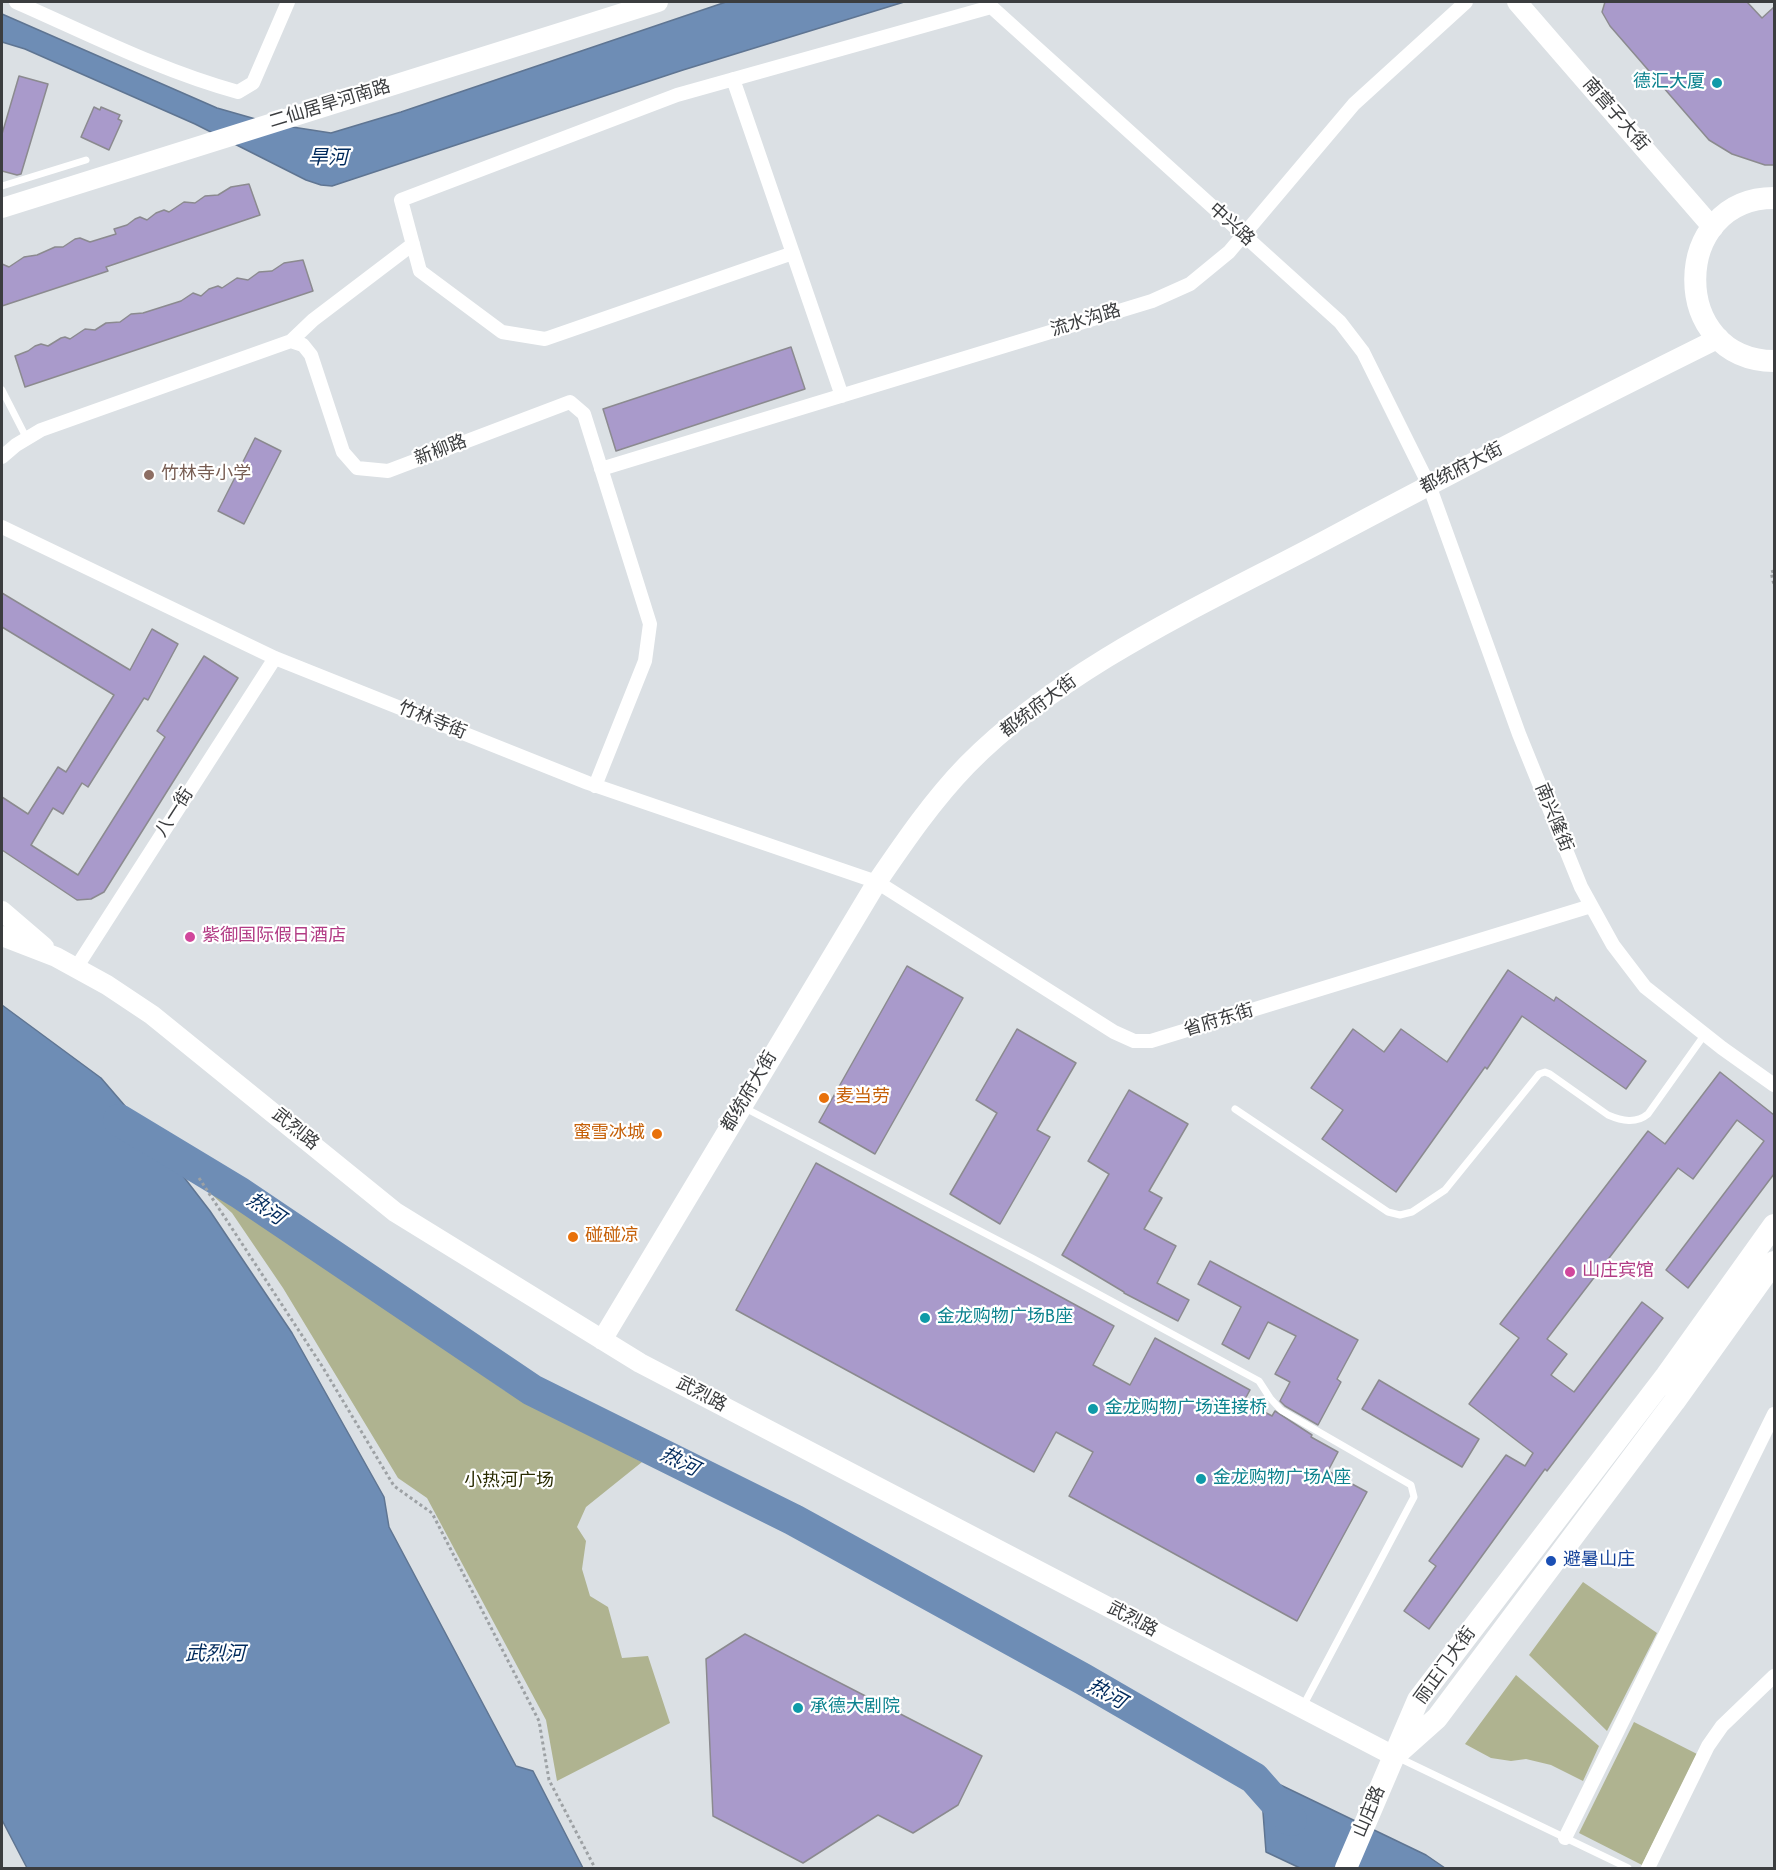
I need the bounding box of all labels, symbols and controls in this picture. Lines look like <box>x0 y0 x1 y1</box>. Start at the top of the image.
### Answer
place label: 德汇大厦 <box>1633 72 1705 94</box>
street label: 南营子大街 <box>1577 74 1653 156</box>
street label: 二仙居旱河南路 <box>267 76 393 134</box>
marker: 德汇大厦 <box>1710 76 1724 90</box>
water label: 旱河 <box>308 147 348 171</box>
street label: 中兴路 <box>1204 199 1258 251</box>
street label: 流水沟路 <box>1048 300 1124 342</box>
street label: 新柳路 <box>412 431 470 471</box>
street label: 都统府大街 <box>1417 439 1507 499</box>
place label: 竹林寺小学 <box>161 464 251 486</box>
marker: 竹林寺小学 <box>142 468 156 482</box>
street label: 都统府大街 <box>997 671 1081 743</box>
street label: 竹林寺街 <box>395 698 469 744</box>
street label: 南兴隆街 <box>1530 781 1576 855</box>
street label: 八一街 <box>151 784 199 842</box>
place label: 紫御国际假日酒店 <box>202 926 346 948</box>
marker: 紫御国际假日酒店 <box>183 930 197 944</box>
street label: 省府东街 <box>1181 1000 1257 1042</box>
street label: 都统府大街 <box>718 1048 782 1136</box>
place label: 麦当劳 <box>836 1087 890 1109</box>
marker: 麦当劳 <box>817 1091 831 1105</box>
street label: 武烈路 <box>267 1105 323 1155</box>
place label: 蜜雪冰城 <box>573 1123 645 1145</box>
marker: 蜜雪冰城 <box>650 1127 664 1141</box>
water label: 热河 <box>242 1189 288 1231</box>
place label: 碰碰凉 <box>585 1226 639 1248</box>
marker: 碰碰凉 <box>566 1230 580 1244</box>
place label: 山庄宾馆 <box>1582 1261 1654 1283</box>
marker: 山庄宾馆 <box>1563 1265 1577 1279</box>
place label: 金龙购物广场B座 <box>937 1307 1073 1329</box>
marker: 金龙购物广场B座 <box>918 1311 932 1325</box>
street label: 武烈路 <box>672 1373 730 1417</box>
place label: 金龙购物广场连接桥 <box>1105 1398 1267 1420</box>
marker: 金龙购物广场连接桥 <box>1086 1402 1100 1416</box>
water label: 热河 <box>656 1443 702 1483</box>
place label: 金龙购物广场A座 <box>1213 1468 1351 1490</box>
park label: 小热河广场 <box>464 1471 554 1493</box>
marker: 金龙购物广场A座 <box>1194 1472 1208 1486</box>
place label: 避暑山庄 <box>1563 1550 1635 1572</box>
marker: 避暑山庄 <box>1544 1554 1558 1568</box>
street label: 武烈路 <box>1103 1598 1161 1642</box>
street label: 丽正门大街 <box>1411 1623 1481 1709</box>
water label: 武烈河 <box>185 1643 245 1667</box>
water label: 热河 <box>1083 1675 1129 1715</box>
place label: 承德大剧院 <box>810 1697 900 1719</box>
marker: 承德大剧院 <box>791 1701 805 1715</box>
street label: 山庄路 <box>1350 1783 1390 1841</box>

